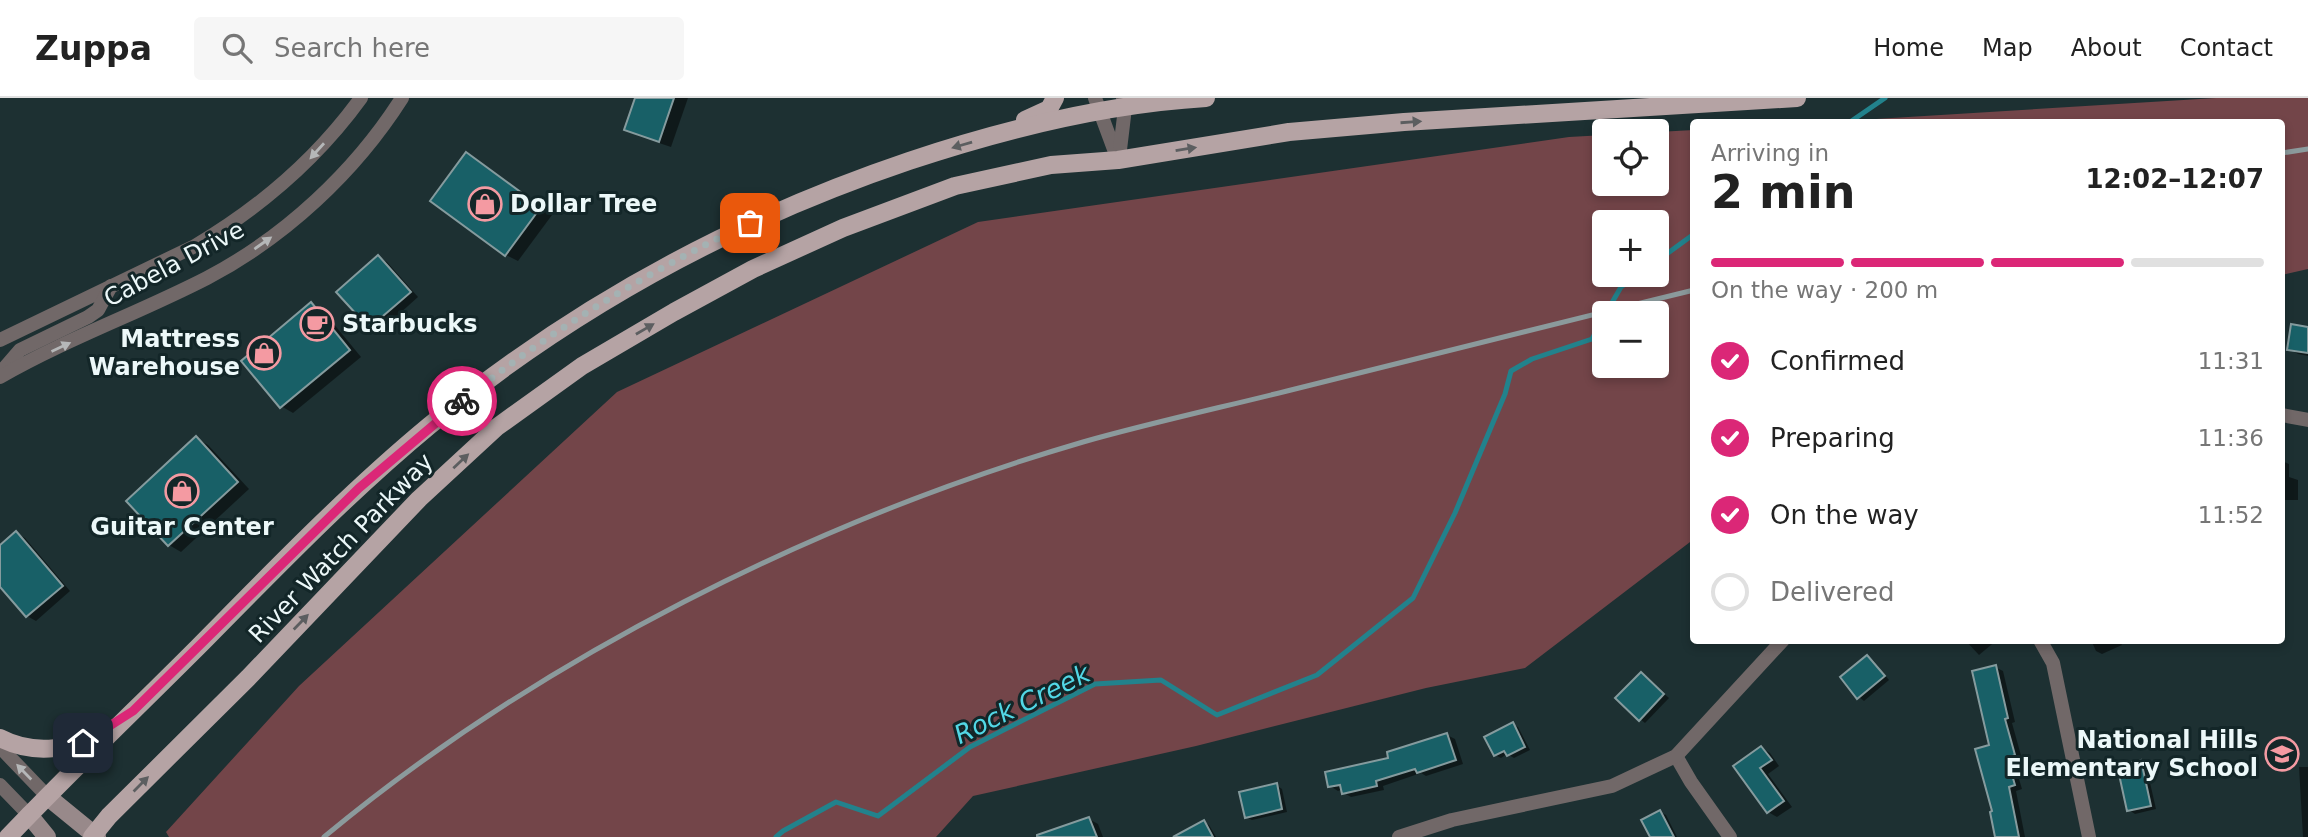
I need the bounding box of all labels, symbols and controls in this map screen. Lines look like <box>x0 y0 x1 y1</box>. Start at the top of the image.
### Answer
search box <box>194 17 684 80</box>
text: Zuppa <box>35 29 152 68</box>
icon: search <box>218 29 256 67</box>
text: Search here <box>274 33 430 63</box>
text: Home <box>1873 34 1944 62</box>
text: Map <box>1982 34 2033 62</box>
text: About <box>2071 34 2142 62</box>
text: Contact <box>2180 34 2273 62</box>
one-way arrow <box>1401 116 1423 127</box>
map controls <box>1592 119 1669 378</box>
button: locate <box>1592 119 1669 196</box>
one-way arrow <box>951 140 972 150</box>
text: Arriving in <box>1711 140 1829 166</box>
one-way arrow <box>310 142 326 159</box>
one-way arrow <box>1175 143 1197 154</box>
text: 12:02–12:07 <box>2085 164 2264 194</box>
text: 2 min <box>1711 165 1855 219</box>
shop icon: Dollar Tree <box>466 185 504 223</box>
place label: Dollar Tree <box>510 190 657 218</box>
pin <box>720 193 780 253</box>
icon: bag <box>731 204 769 242</box>
button: + <box>1592 210 1669 287</box>
street label: Cabela Drive <box>99 215 249 313</box>
one-way arrow <box>254 236 272 250</box>
text: On the way · 200 m <box>1711 277 1938 303</box>
button: − <box>1592 301 1669 378</box>
cafe icon: Starbucks <box>298 305 336 343</box>
place label: Starbucks <box>342 310 478 338</box>
one-way arrow <box>636 323 655 335</box>
place label: Mattress Warehouse <box>89 325 240 381</box>
shop icon: Mattress Warehouse <box>245 334 283 372</box>
one-way arrow <box>51 341 71 353</box>
icon: check <box>1711 342 1749 380</box>
text: Confirmed <box>1770 346 1905 376</box>
text: 11:31 <box>2198 348 2264 374</box>
courier <box>427 366 497 436</box>
icon: bike <box>443 382 481 420</box>
icon: check <box>1711 419 1749 457</box>
text: Preparing <box>1770 423 1895 453</box>
text: 11:36 <box>2198 425 2264 451</box>
street label: River Watch Parkway <box>243 447 439 649</box>
one-way arrow <box>452 453 470 469</box>
shop icon: Guitar Center <box>163 472 201 510</box>
icon: check <box>1711 496 1749 534</box>
text: On the way <box>1770 500 1919 530</box>
text: 11:52 <box>2198 502 2264 528</box>
place label: Guitar Center <box>90 513 274 541</box>
text: Delivered <box>1770 577 1894 607</box>
one-way arrow <box>292 614 308 631</box>
water label: Rock Creek <box>949 658 1096 750</box>
pin <box>53 713 113 773</box>
icon: home <box>64 724 102 762</box>
place label: National Hills Elementary School <box>2005 726 2258 782</box>
school or university icon: National Hills Elementary School <box>2263 735 2301 773</box>
one-way arrow <box>16 764 32 781</box>
one-way arrow <box>132 776 149 793</box>

